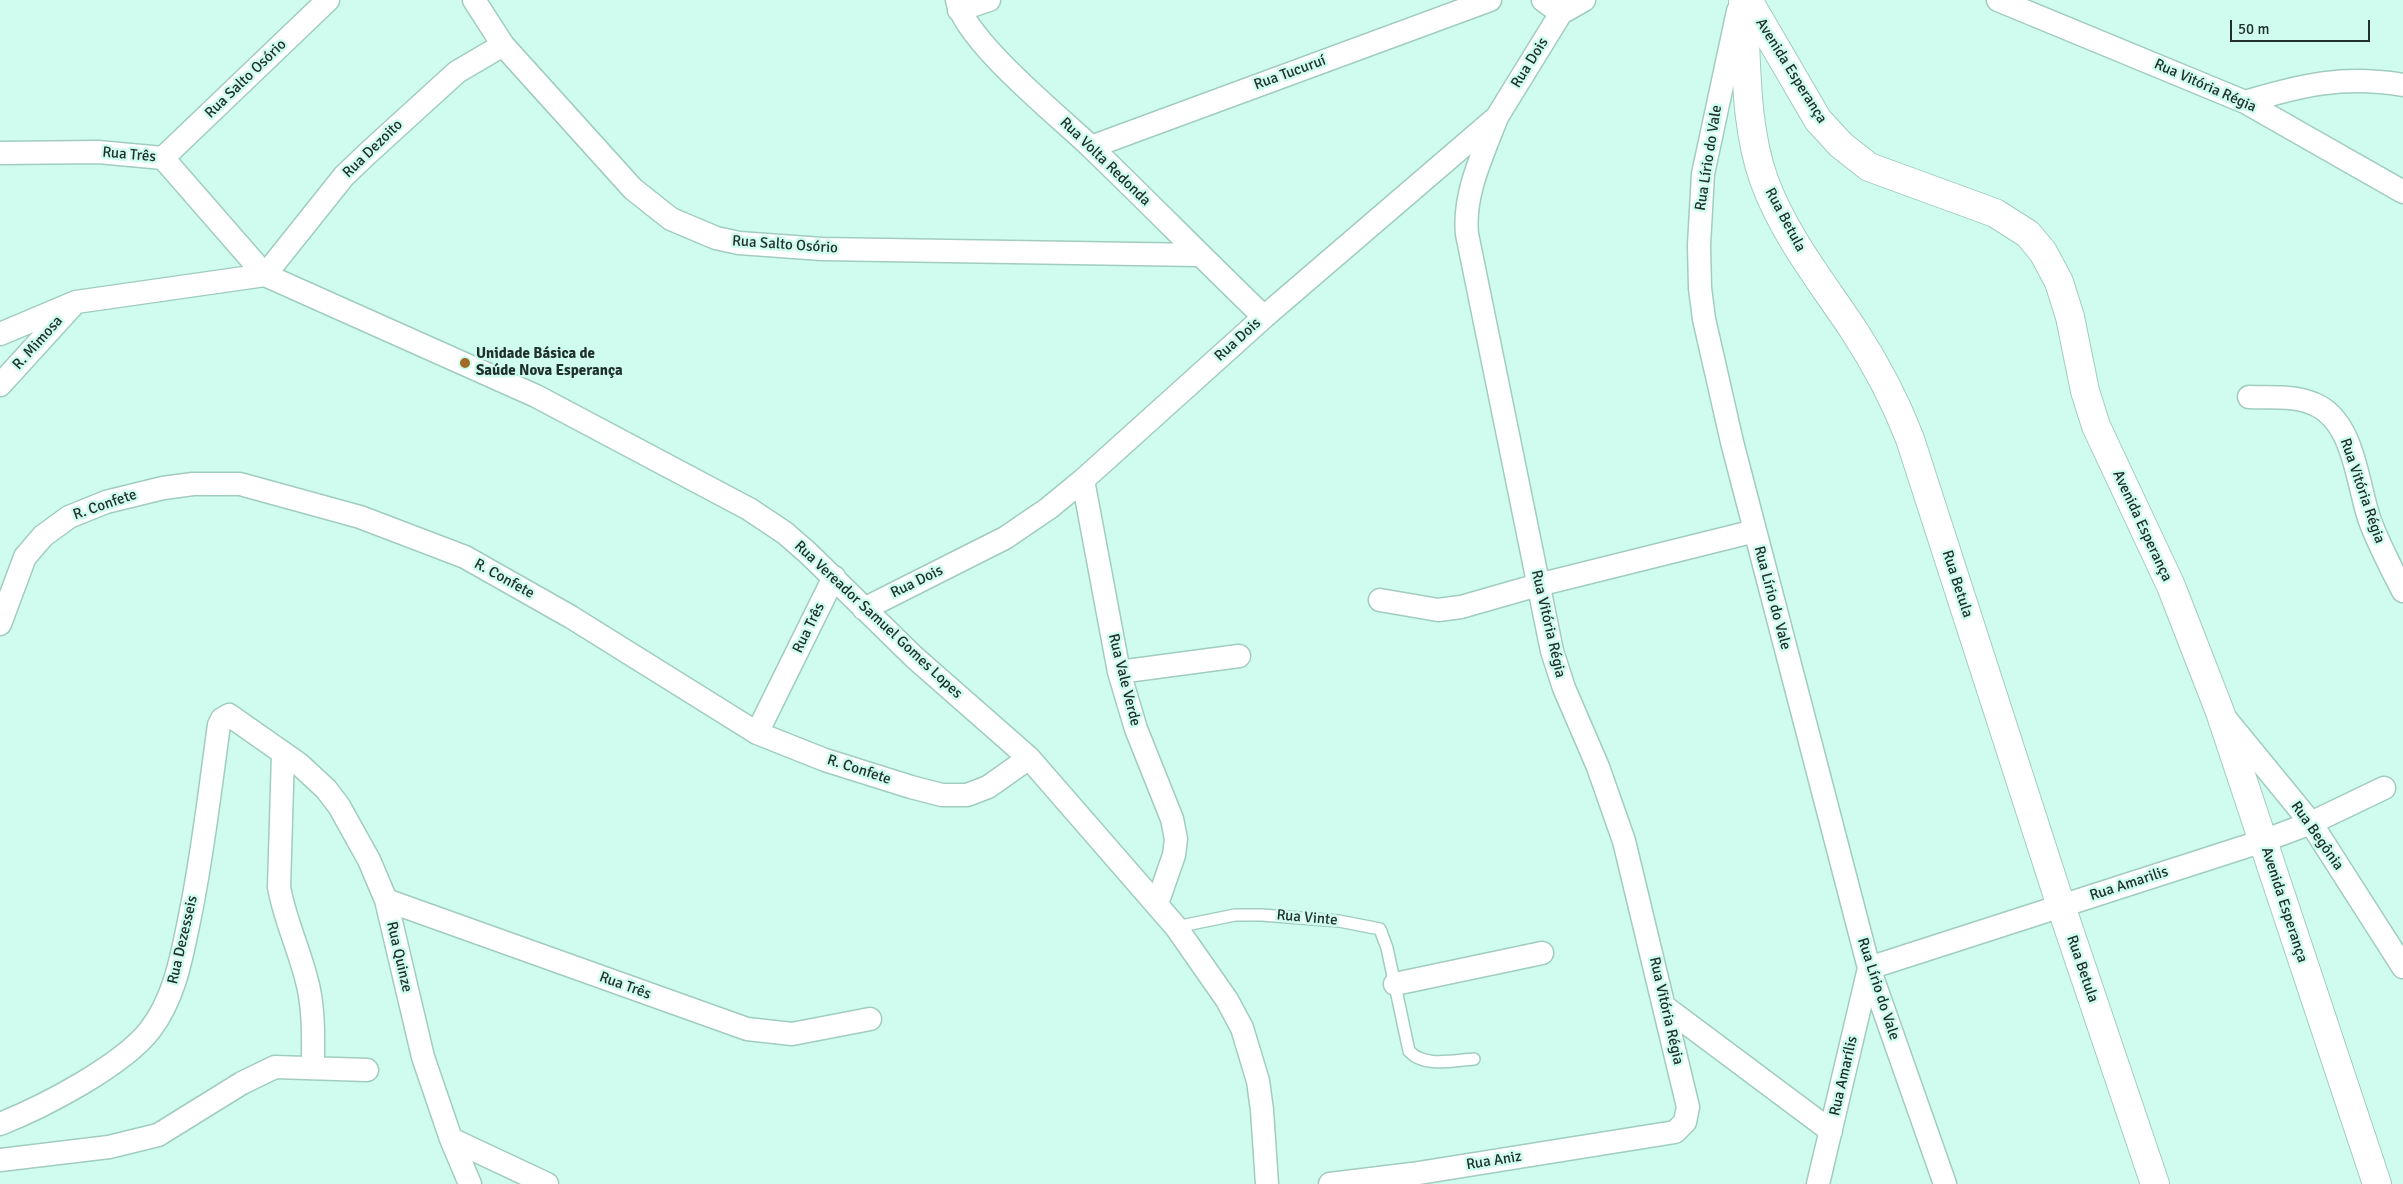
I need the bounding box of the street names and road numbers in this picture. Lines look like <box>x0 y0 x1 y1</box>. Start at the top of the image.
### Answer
street label: Avenida Esperança <box>1751 15 1831 127</box>
street label: Rua Dois <box>1508 35 1552 91</box>
street label: Rua Salto Osório <box>202 36 290 122</box>
street label: Rua Tucuruí <box>1252 52 1328 94</box>
street label: Rua Vitória Régia <box>2151 55 2259 117</box>
street label: Rua Lírio do Vale <box>1692 104 1726 212</box>
street label: Rua Volta Redonda <box>1056 114 1154 210</box>
street label: Rua Dezoito <box>339 116 407 182</box>
street label: Rua Três <box>101 144 157 166</box>
street label: Rua Betula <box>1761 185 1809 255</box>
street label: Rua Salto Osório <box>732 232 838 258</box>
street label: R. Mimosa <box>9 312 67 374</box>
street label: Rua Dois <box>1211 315 1265 365</box>
street label: Rua Vitória Régia <box>2336 436 2388 546</box>
street label: Avenida Esperança <box>2108 468 2176 584</box>
street label: R. Confete <box>71 486 139 524</box>
street label: Rua Vereador Samuel Gomes Lopes <box>790 537 966 703</box>
street label: Rua Lírio do Vale <box>1749 544 1795 652</box>
street label: Rua Betula <box>1938 548 1976 620</box>
street label: R. Confete <box>471 555 537 603</box>
street label: Rua Dois <box>888 562 946 602</box>
street label: Rua Vitória Régia <box>1527 568 1569 680</box>
street label: Rua Três <box>789 600 829 656</box>
street label: Rua Vale Verde <box>1104 632 1144 728</box>
street label: R. Confete <box>825 751 893 789</box>
street label: Rua Begônia <box>2287 798 2347 874</box>
street label: Avenida Esperança <box>2257 845 2311 965</box>
street label: Rua Amarilis <box>2088 863 2170 905</box>
street label: Rua Dezesseis <box>164 894 202 986</box>
street label: Rua Vinte <box>1276 906 1338 930</box>
street label: Rua Quinze <box>382 920 416 994</box>
street label: Rua Betula <box>2062 933 2102 1005</box>
street label: Rua Lírio do Vale <box>1853 935 1903 1043</box>
street label: Rua Vitória Régia <box>1645 955 1687 1067</box>
street label: Rua Três <box>597 968 653 1004</box>
street label: Rua Amarílis <box>1826 1034 1862 1118</box>
street label: Rua Aniz <box>1465 1148 1523 1174</box>

